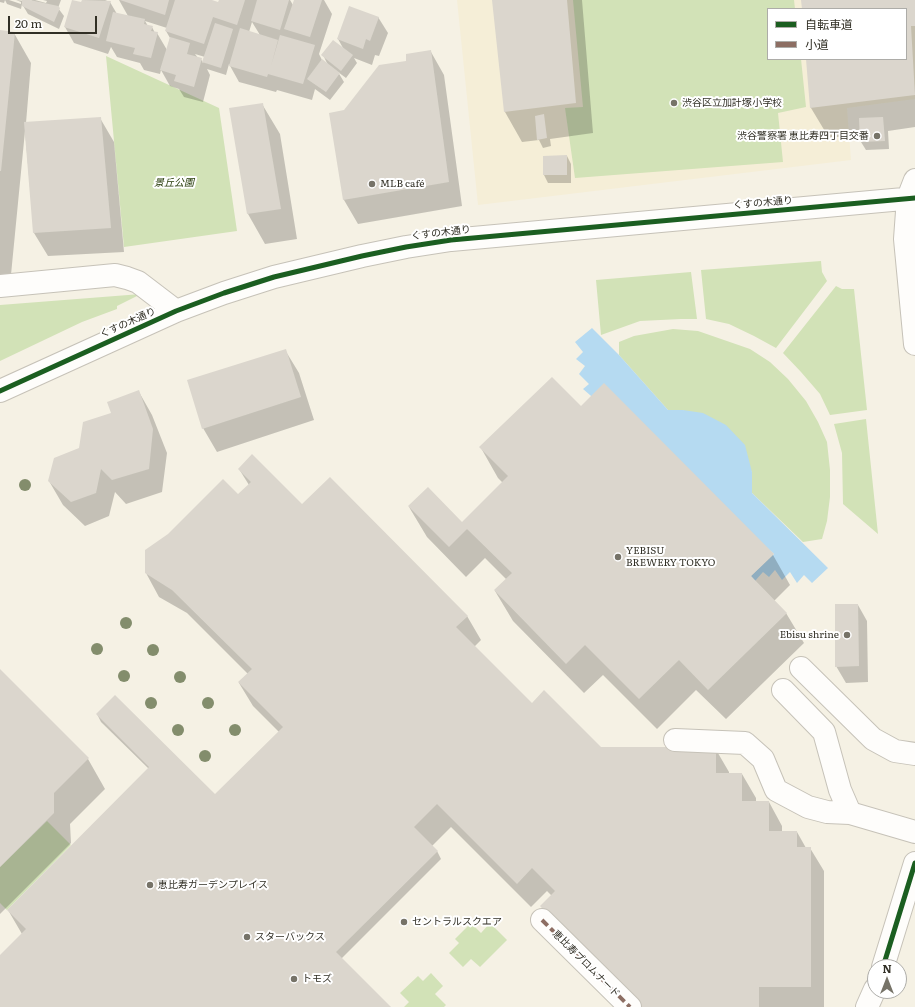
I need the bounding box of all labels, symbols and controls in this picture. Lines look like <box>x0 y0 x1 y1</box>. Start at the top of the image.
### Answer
scale bar <box>10 8 99 34</box>
legend <box>767 8 907 60</box>
text: 20 m <box>15 14 42 32</box>
text: 自転車道 <box>805 15 853 33</box>
text: 小道 <box>805 35 829 53</box>
place label: 渋谷区立加計塚小学校 <box>682 97 782 109</box>
marker: 渋谷区立加計塚小学校 <box>669 98 679 108</box>
place label: 渋谷警察署 恵比寿四丁目交番 <box>737 130 869 142</box>
marker: 渋谷警察署 恵比寿四丁目交番 <box>872 131 882 141</box>
park label: 景丘公園 <box>154 177 194 189</box>
place label: MLB café <box>380 178 424 190</box>
marker: MLB café <box>367 179 377 189</box>
street label: くすの木通り <box>733 194 793 212</box>
street label: くすの木通り <box>410 223 472 243</box>
street label: くすの木通り <box>98 305 158 341</box>
place label: YEBISU BREWERY TOKYO <box>626 545 715 568</box>
marker: YEBISU BREWERY TOKYO <box>613 552 623 562</box>
place label: Ebisu shrine <box>780 629 839 641</box>
marker: Ebisu shrine <box>842 630 852 640</box>
place label: 恵比寿ガーデンプレイス <box>158 879 268 891</box>
marker: 恵比寿ガーデンプレイス <box>145 880 155 890</box>
place label: セントラルスクエア <box>412 916 502 928</box>
marker: セントラルスクエア <box>399 917 409 927</box>
street label: 恵比寿プロムナード <box>550 928 622 1000</box>
place label: スターバックス <box>255 931 325 943</box>
marker: スターバックス <box>242 932 252 942</box>
north arrow <box>867 959 907 999</box>
text: N <box>882 960 892 976</box>
place label: トモズ <box>302 973 332 985</box>
marker: トモズ <box>289 974 299 984</box>

